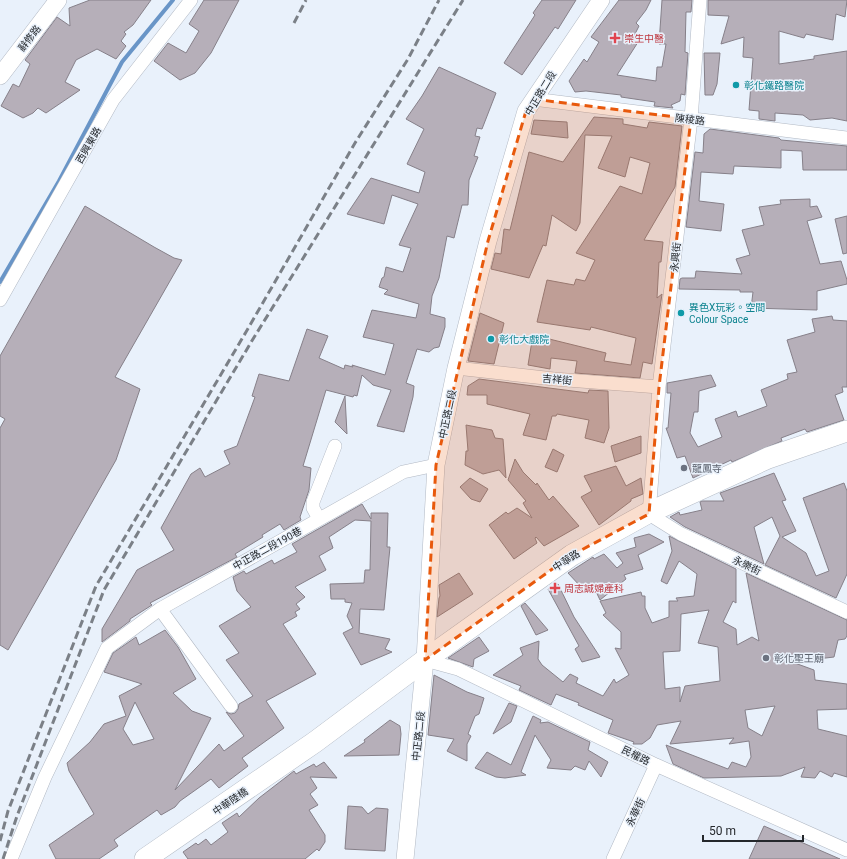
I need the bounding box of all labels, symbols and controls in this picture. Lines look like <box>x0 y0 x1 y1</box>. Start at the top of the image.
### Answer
street label: 辭修路 <box>16 23 43 54</box>
marker: 崇生中醫 <box>609 32 621 44</box>
place label: 崇生中醫 <box>624 33 664 44</box>
street label: 中正路二段 <box>523 69 558 118</box>
marker: 彰化鐵路醫院 <box>731 80 741 90</box>
place label: 彰化鐵路醫院 <box>744 80 804 91</box>
street label: 陳稜路 <box>674 112 705 127</box>
street label: 西興東路 <box>74 125 103 165</box>
street label: 永興街 <box>668 242 683 273</box>
place label: 異色X玩彩。空間 Colour Space <box>689 302 765 325</box>
marker: 異色X玩彩。空間 Colour Space <box>676 308 686 318</box>
marker: 彰化大戲院 <box>486 334 496 344</box>
place label: 彰化大戲院 <box>499 334 549 345</box>
street label: 吉祥街 <box>542 373 572 386</box>
street label: 中正路二段 <box>437 389 458 440</box>
marker: 龍鳳寺 <box>679 463 689 473</box>
place label: 龍鳳寺 <box>692 463 722 474</box>
street label: 中正路二段190巷 <box>231 525 304 572</box>
street label: 中華路 <box>551 548 582 573</box>
street label: 永樂街 <box>731 554 763 577</box>
marker: 周志誠婦產科 <box>549 582 561 594</box>
place label: 周志誠婦產科 <box>564 583 624 594</box>
marker: 彰化聖王廟 <box>761 653 771 663</box>
place label: 彰化聖王廟 <box>774 653 824 664</box>
street label: 中正路二段 <box>410 711 427 761</box>
street label: 民權路 <box>620 744 652 767</box>
street label: 中華陸橋 <box>211 786 250 817</box>
street label: 永華街 <box>624 796 647 828</box>
scale bar <box>703 817 803 843</box>
text: 50 m <box>709 824 736 838</box>

